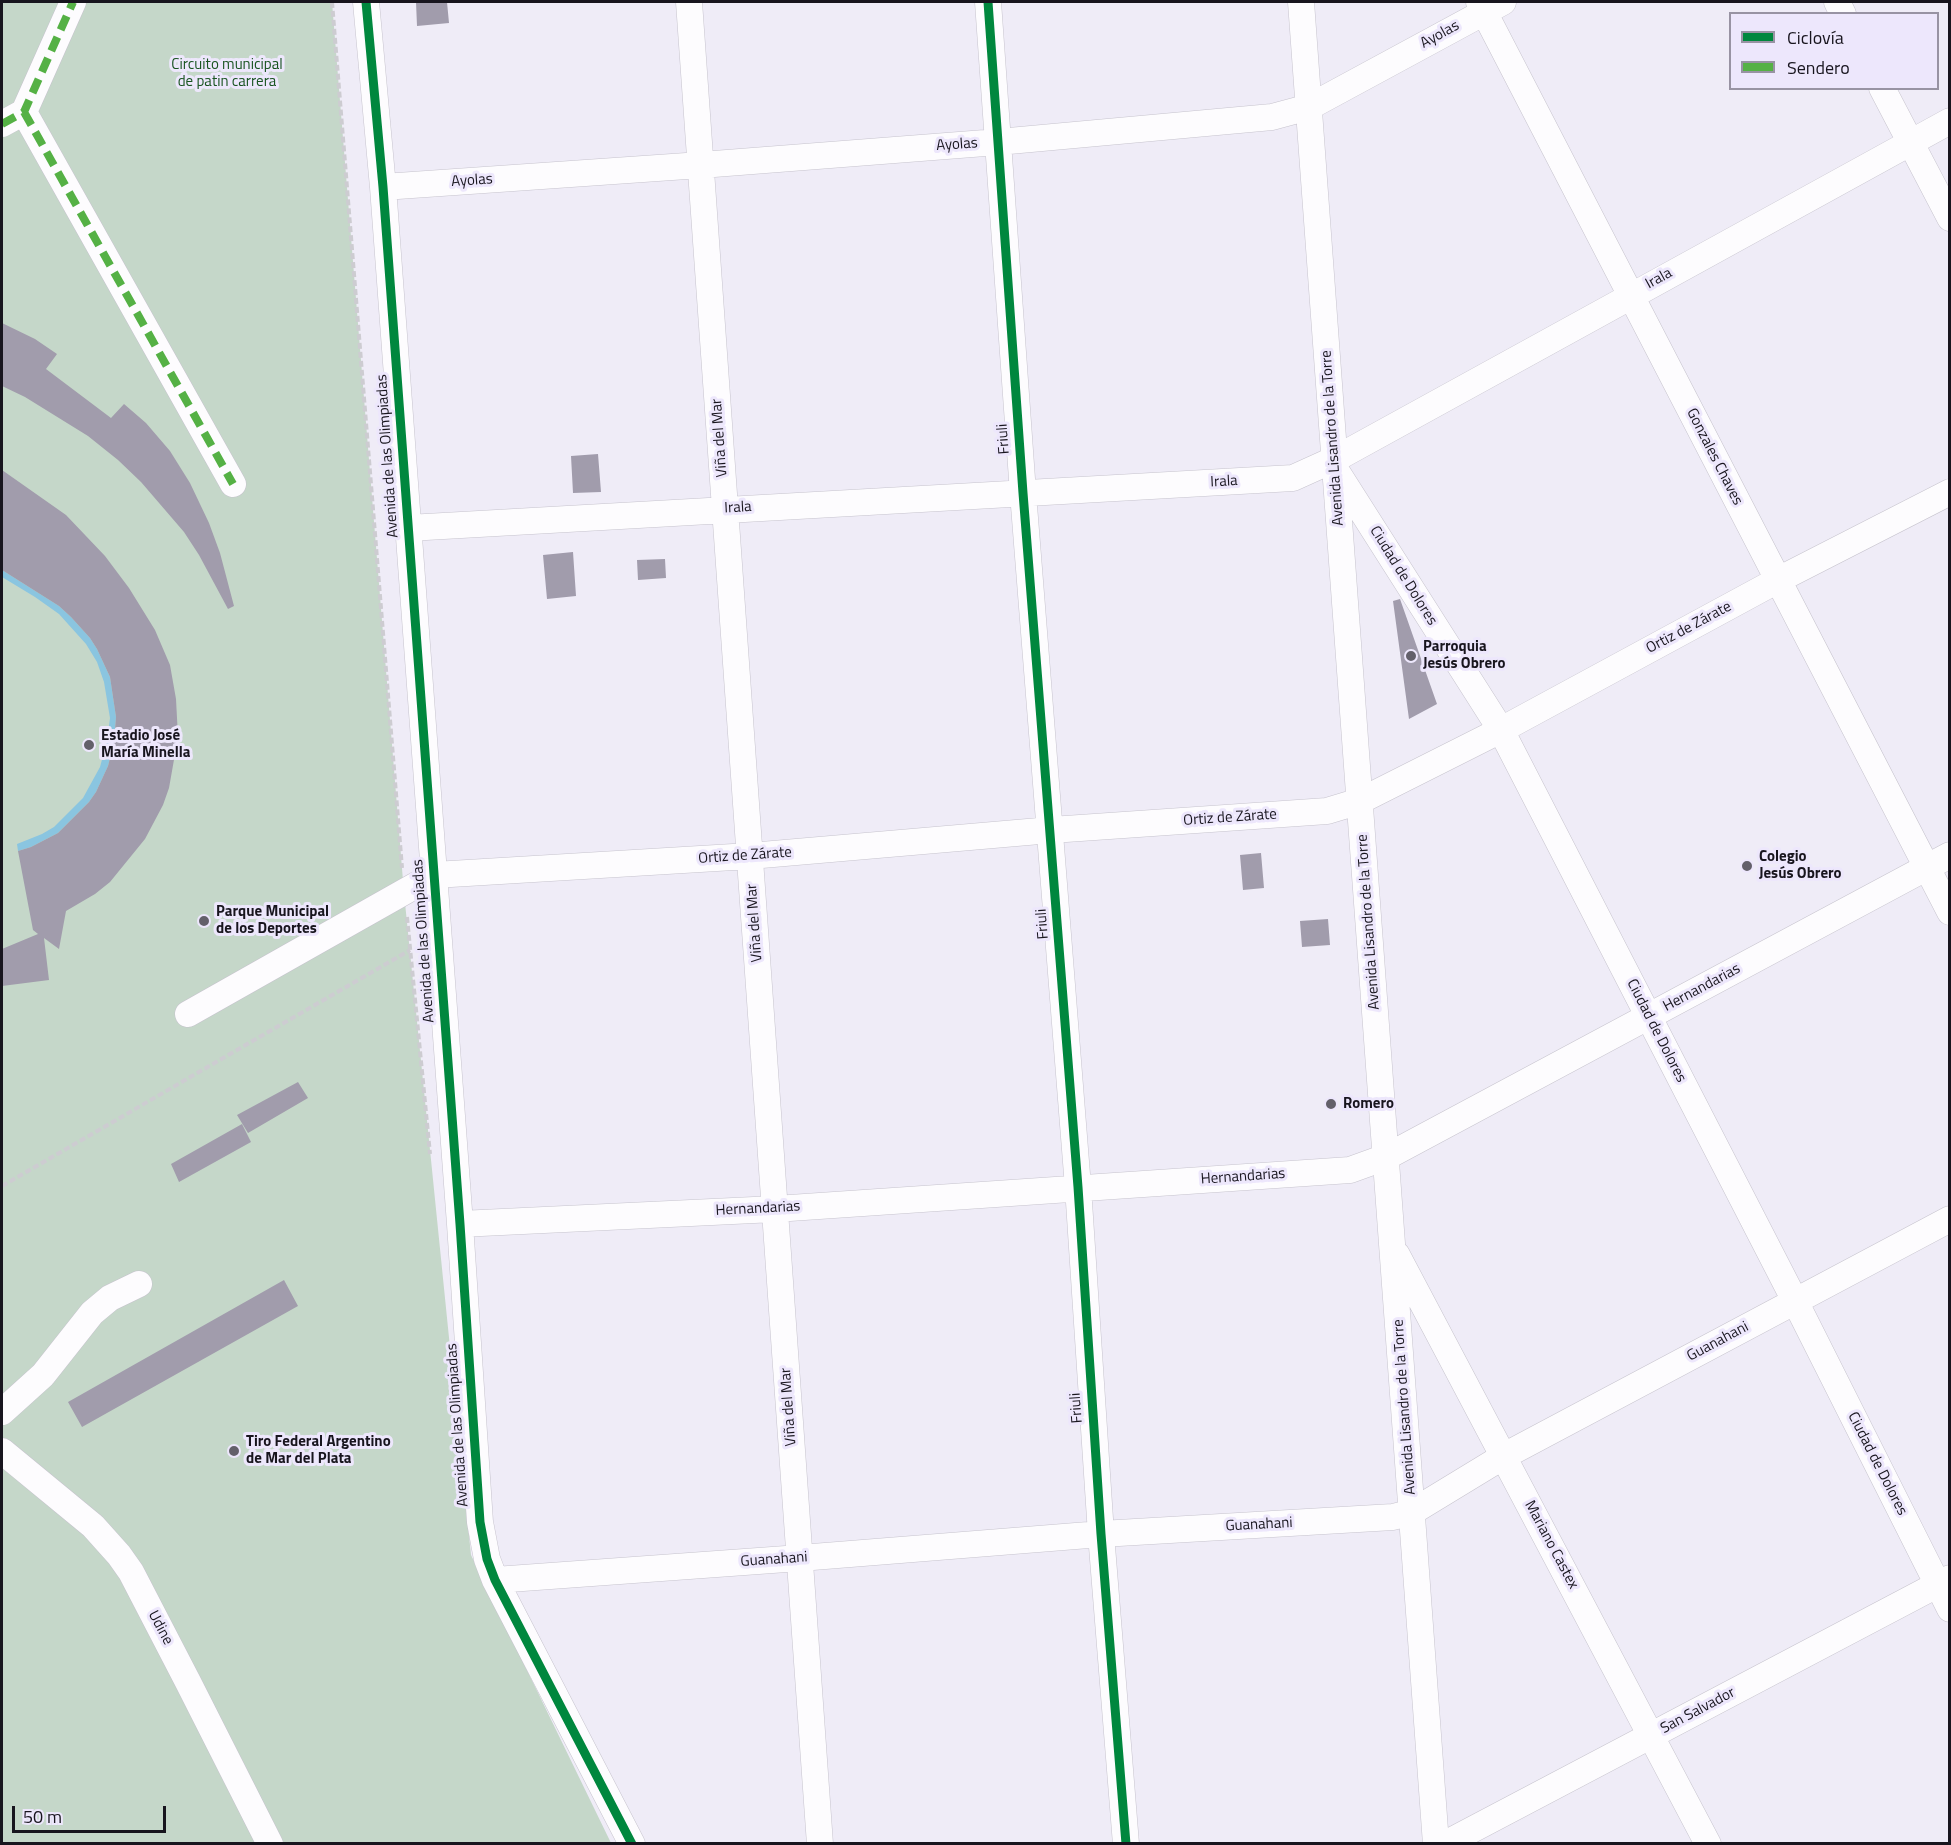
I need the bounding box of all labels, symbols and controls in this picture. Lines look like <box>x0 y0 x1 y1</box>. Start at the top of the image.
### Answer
legend <box>1729 12 1939 90</box>
street label: Ayolas <box>1417 17 1463 53</box>
text: Ciclovía <box>1787 24 1844 51</box>
text: Sendero <box>1787 54 1850 81</box>
park label: Circuito municipal de patin carrera <box>171 56 283 91</box>
street label: Ayolas <box>936 135 978 155</box>
street label: Ayolas <box>451 171 493 191</box>
street label: Irala <box>1643 264 1675 294</box>
street label: Avenida Lisandro de la Torre <box>1318 350 1348 526</box>
street label: Avenida de las Olimpiadas <box>373 374 403 538</box>
street label: Viña del Mar <box>708 398 732 478</box>
street label: Gonzales Chaves <box>1682 406 1746 508</box>
street label: Friuli <box>994 423 1014 455</box>
street label: Irala <box>1210 472 1238 492</box>
street label: Irala <box>724 498 752 518</box>
street label: Ciudad de Dolores <box>1365 523 1441 629</box>
street label: Ortiz de Zárate <box>1643 598 1735 658</box>
place label: Parroquia Jesús Obrero <box>1423 638 1506 673</box>
marker: Parroquia Jesús Obrero <box>1404 649 1418 663</box>
place label: Estadio José María Minella <box>101 727 190 762</box>
marker: Estadio José María Minella <box>82 738 96 752</box>
street label: Ortiz de Zárate <box>1183 806 1277 830</box>
street label: Avenida Lisandro de la Torre <box>1354 834 1384 1010</box>
street label: Ortiz de Zárate <box>698 844 792 868</box>
place label: Colegio Jesús Obrero <box>1759 848 1842 883</box>
street label: Avenida de las Olimpiadas <box>409 859 439 1023</box>
marker: Colegio Jesús Obrero <box>1740 859 1754 873</box>
street label: Viña del Mar <box>743 883 767 963</box>
place label: Parque Municipal de los Deportes <box>216 903 329 938</box>
street label: Friuli <box>1033 908 1053 940</box>
marker: Parque Municipal de los Deportes <box>197 914 211 928</box>
street label: Hernandarias <box>1660 960 1744 1016</box>
street label: Ciudad de Dolores <box>1622 976 1690 1086</box>
place label: Romero <box>1343 1095 1394 1113</box>
marker: Romero <box>1324 1097 1338 1111</box>
street label: Hernandarias <box>1200 1165 1286 1189</box>
street label: Hernandarias <box>715 1198 801 1220</box>
street label: Guanahani <box>1684 1318 1752 1366</box>
street label: Avenida Lisandro de la Torre <box>1390 1319 1420 1495</box>
street label: Avenida de las Olimpiadas <box>443 1343 473 1507</box>
street label: Viña del Mar <box>777 1367 801 1447</box>
street label: Friuli <box>1067 1392 1087 1424</box>
street label: Ciudad de Dolores <box>1843 1409 1911 1519</box>
place label: Tiro Federal Argentino de Mar del Plata <box>246 1433 391 1468</box>
marker: Tiro Federal Argentino de Mar del Plata <box>227 1444 241 1458</box>
street label: Mariano Castex <box>1520 1498 1582 1592</box>
street label: Guanahani <box>1225 1514 1293 1536</box>
street label: Guanahani <box>740 1549 808 1571</box>
street label: Udine <box>144 1608 176 1648</box>
street label: San Salvador <box>1658 1684 1738 1738</box>
scale bar <box>15 1794 170 1832</box>
text: 50 m <box>23 1803 62 1830</box>

